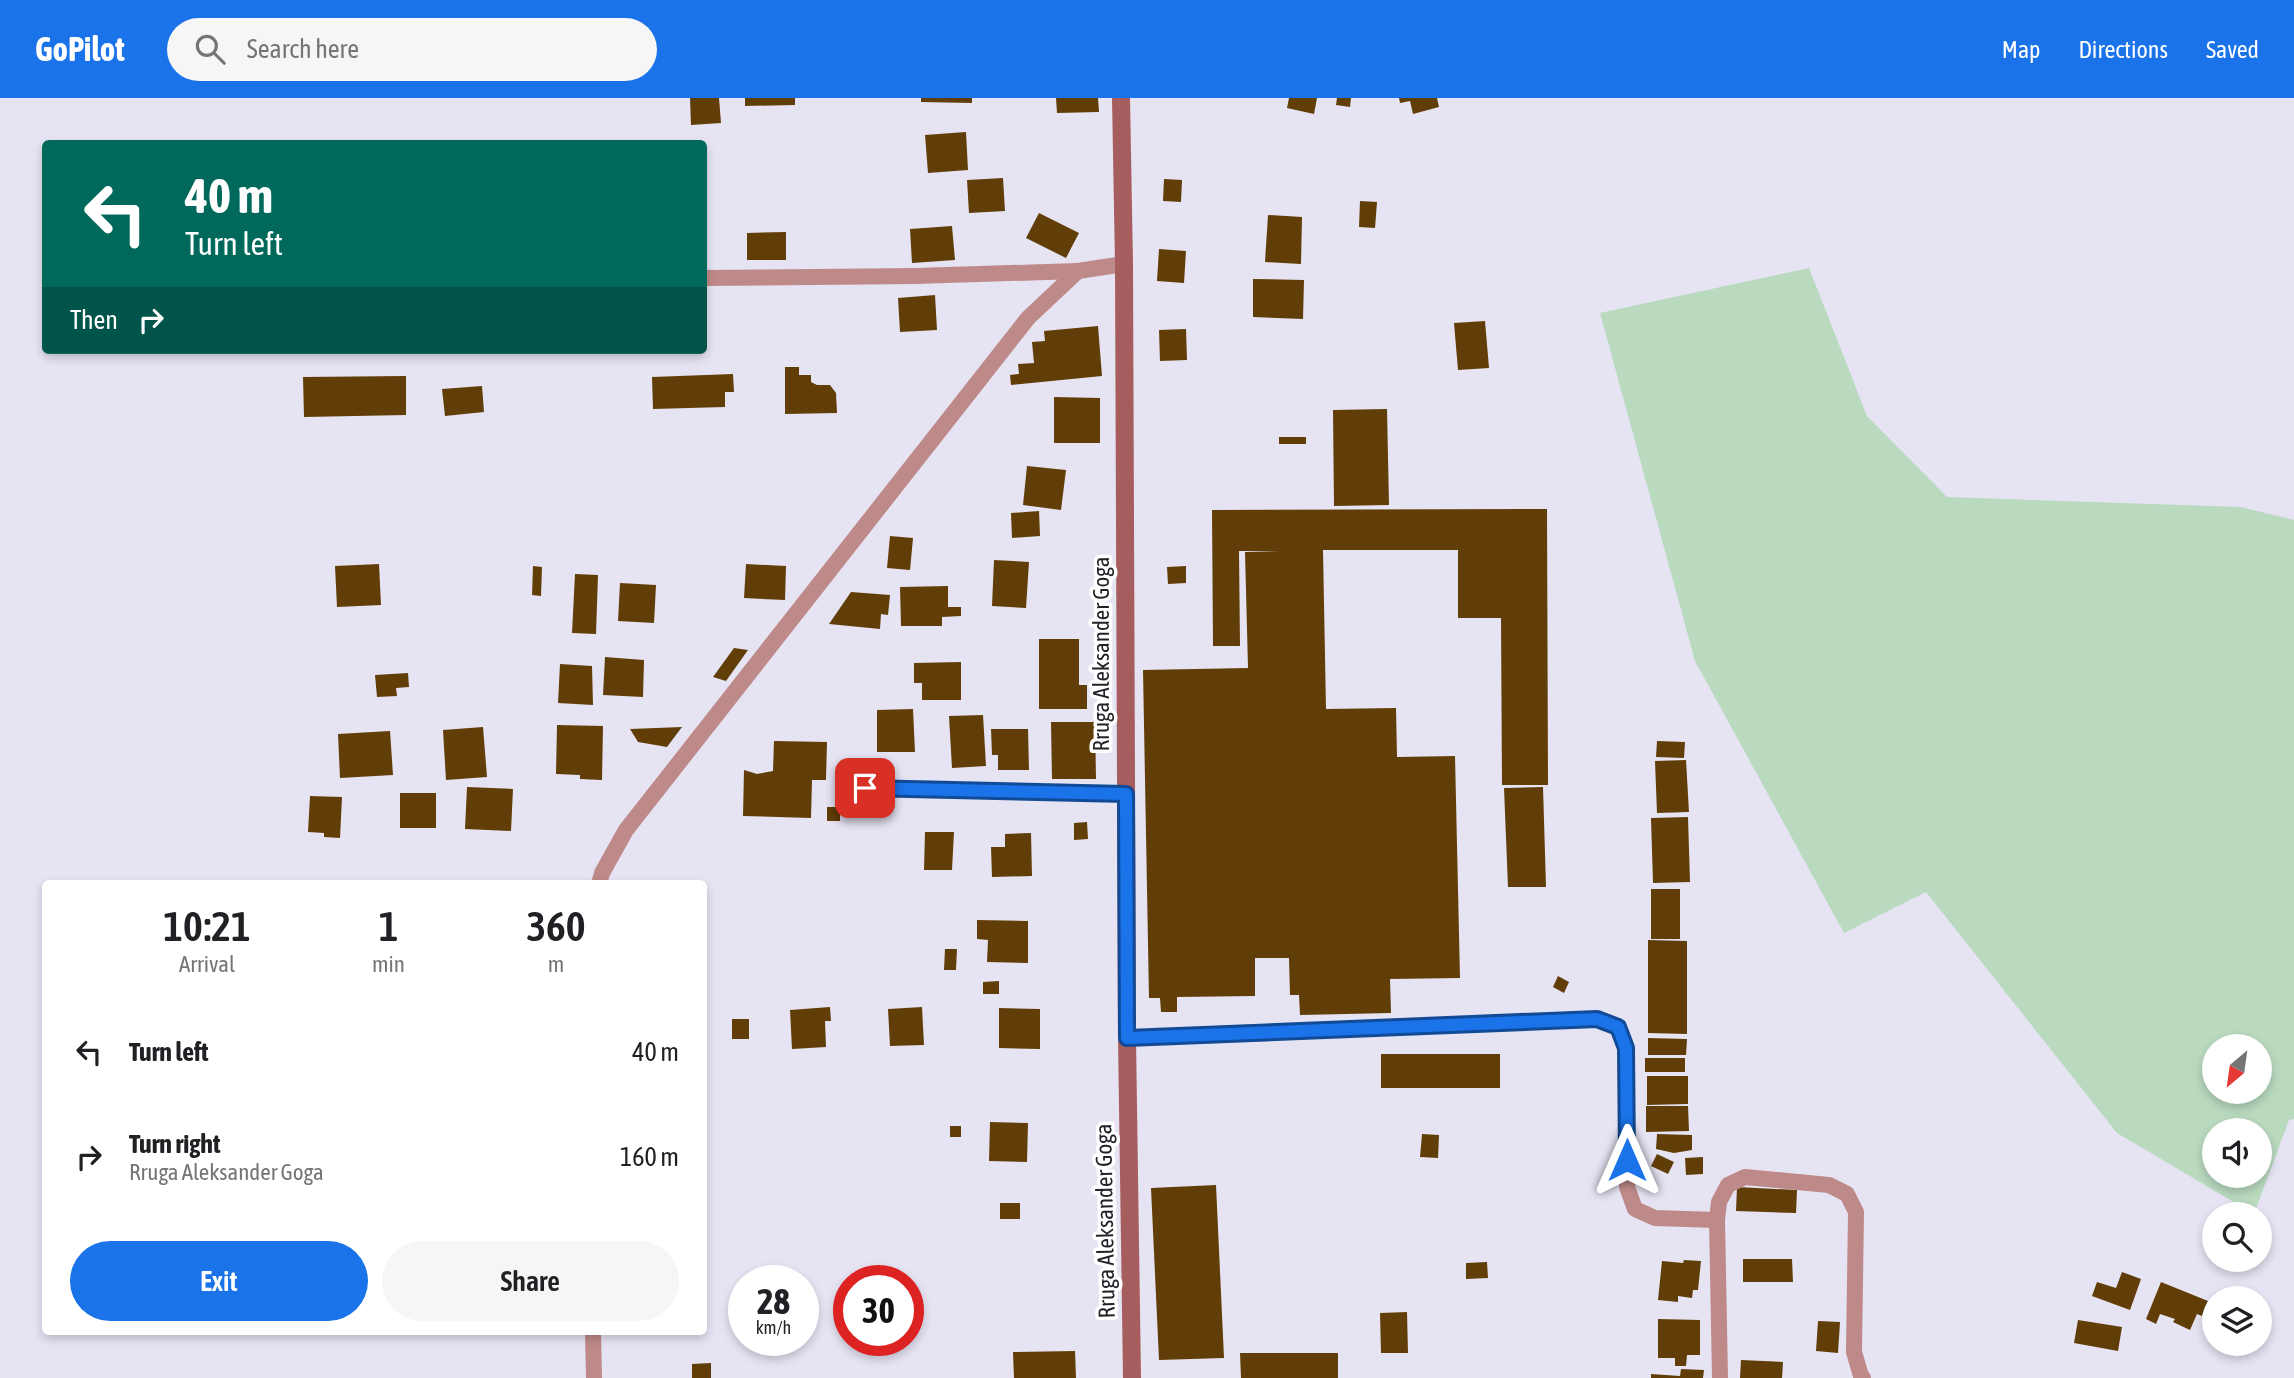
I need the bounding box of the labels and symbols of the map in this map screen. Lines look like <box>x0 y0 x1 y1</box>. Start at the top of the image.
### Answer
street label: Rruga Aleksander Goga <box>1088 557 1114 751</box>
pin <box>835 758 895 818</box>
north arrow <box>2202 1034 2272 1104</box>
street label: Rruga Aleksander Goga <box>1090 1123 1120 1319</box>
position arrow <box>1590 1123 1664 1197</box>
speed limit sign: 30 <box>833 1265 924 1356</box>

